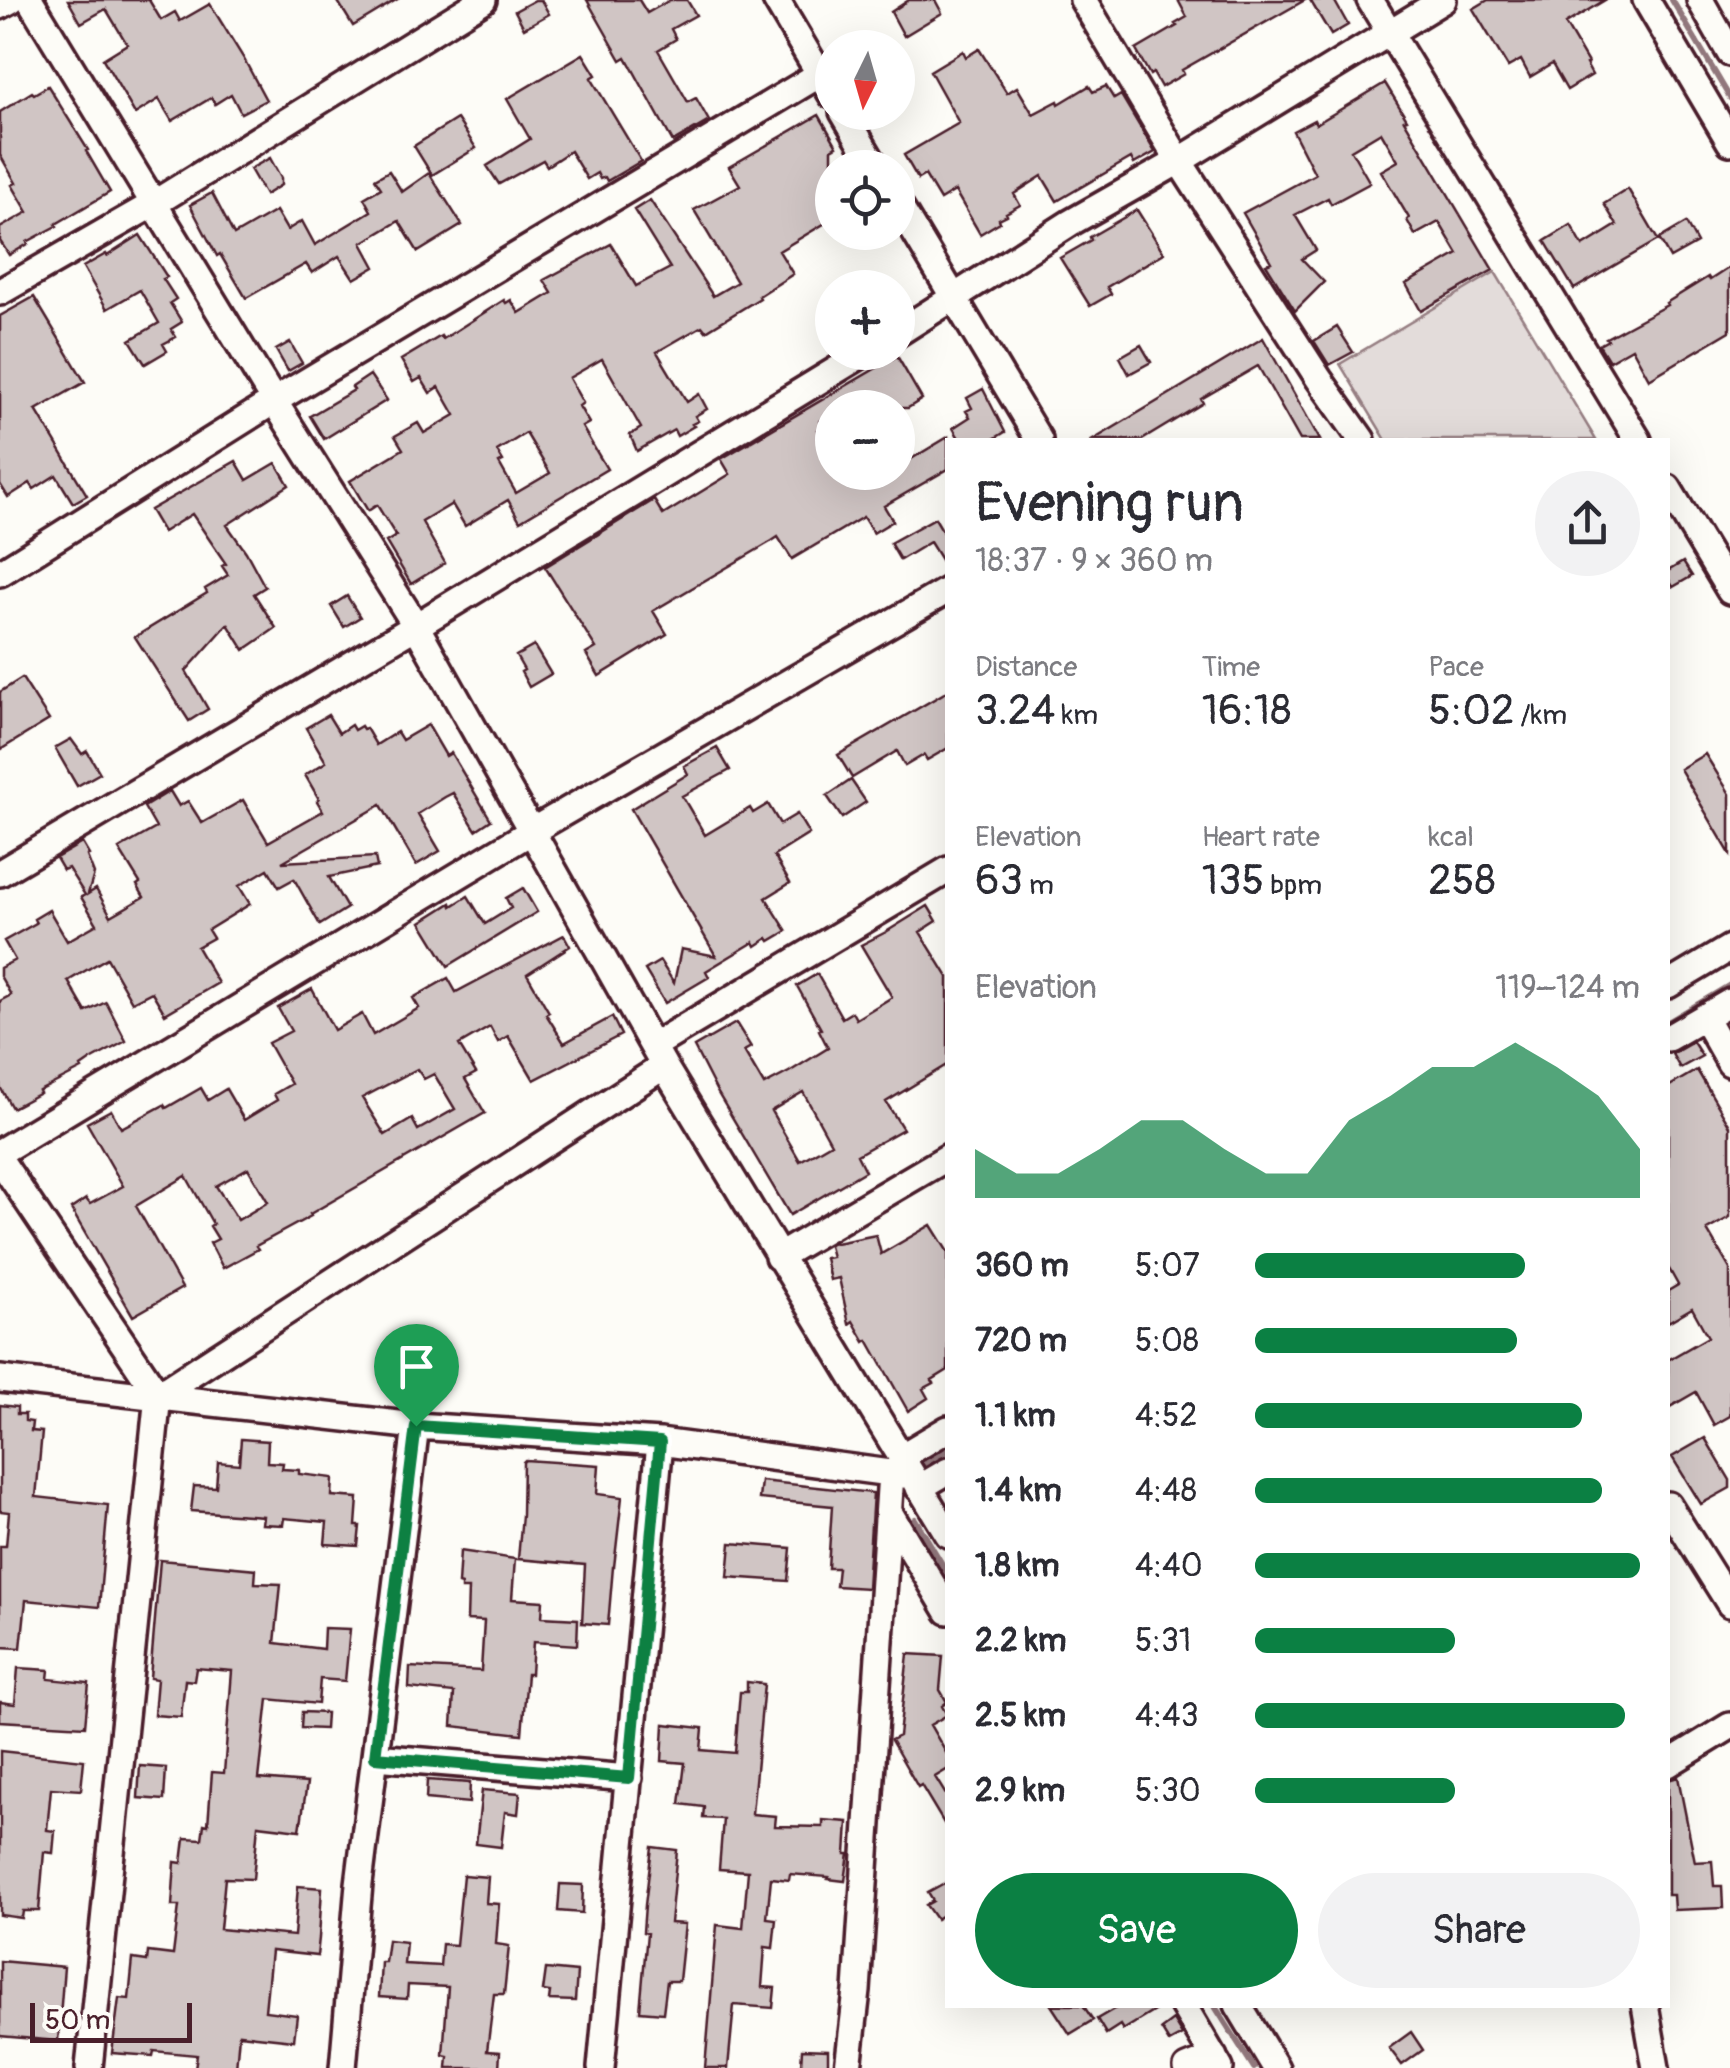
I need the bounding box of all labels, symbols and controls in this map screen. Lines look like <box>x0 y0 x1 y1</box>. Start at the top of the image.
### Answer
north arrow <box>815 30 915 130</box>
map controls <box>815 30 915 490</box>
button: locate <box>815 150 915 250</box>
button: + <box>815 270 915 370</box>
button: − <box>815 390 915 490</box>
text: Evening run <box>975 469 1244 538</box>
button: share <box>1535 471 1640 576</box>
text: 18:37 · 9 × 360 m <box>975 541 1213 581</box>
text: Distance <box>975 650 1077 685</box>
text: Time <box>1202 650 1260 685</box>
text: Pace <box>1428 650 1484 685</box>
text: 3.24 <box>975 685 1055 737</box>
text: 16:18 <box>1202 685 1291 737</box>
text: 5:02 <box>1428 685 1514 737</box>
text: km <box>1055 698 1098 733</box>
text: /km <box>1514 698 1567 733</box>
text: Elevation <box>975 820 1082 855</box>
text: Heart rate <box>1202 820 1320 855</box>
text: kcal <box>1428 820 1474 855</box>
text: 63 <box>975 855 1023 907</box>
text: 135 <box>1202 855 1264 907</box>
text: 258 <box>1428 855 1496 907</box>
text: m <box>1023 868 1054 903</box>
text: bpm <box>1264 868 1322 903</box>
text: Elevation <box>975 968 1097 1008</box>
text: 119–124 m <box>1495 968 1640 1008</box>
text: 360 m <box>975 1246 1069 1286</box>
text: 5:07 <box>1135 1246 1200 1286</box>
text: 720 m <box>975 1321 1067 1361</box>
text: 5:08 <box>1135 1321 1199 1361</box>
pin <box>374 1324 459 1427</box>
icon: arrive <box>389 1339 444 1394</box>
text: 1.1 km <box>975 1396 1056 1436</box>
text: 4:52 <box>1135 1396 1197 1436</box>
text: 1.4 km <box>975 1471 1062 1511</box>
text: 4:48 <box>1135 1471 1197 1511</box>
text: 1.8 km <box>975 1546 1059 1586</box>
text: 4:40 <box>1135 1546 1203 1586</box>
text: 2.2 km <box>975 1621 1067 1661</box>
text: 5:31 <box>1135 1621 1191 1661</box>
text: 2.5 km <box>975 1696 1066 1736</box>
text: 4:43 <box>1135 1696 1199 1736</box>
text: 2.9 km <box>975 1771 1065 1811</box>
text: 5:30 <box>1135 1771 1201 1811</box>
button: Save <box>975 1873 1298 1988</box>
button: Share <box>1318 1873 1640 1988</box>
scale bar <box>30 1998 192 2042</box>
text: 50 m <box>45 2003 110 2038</box>

